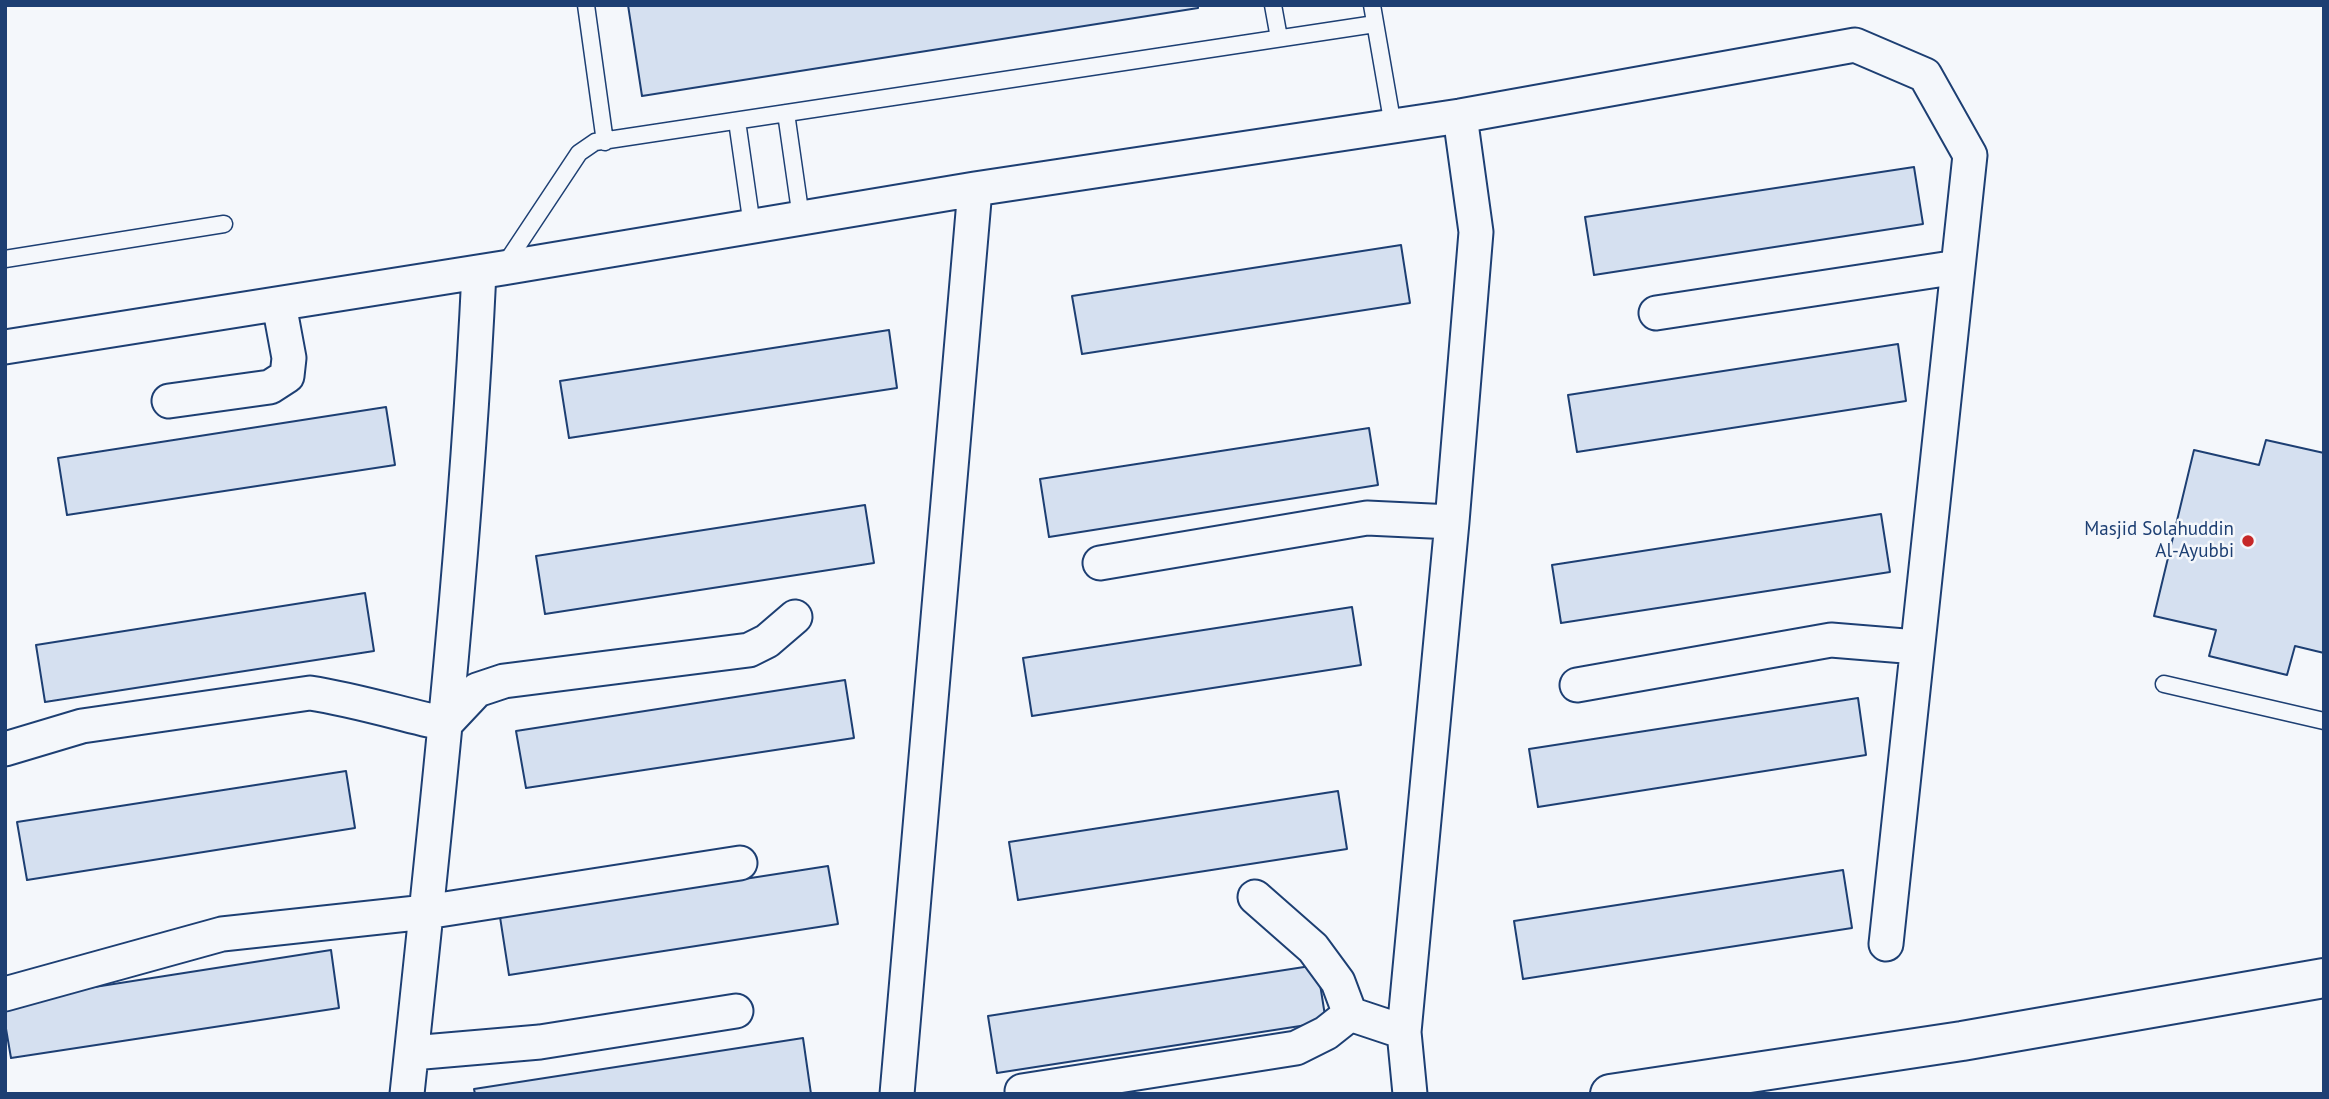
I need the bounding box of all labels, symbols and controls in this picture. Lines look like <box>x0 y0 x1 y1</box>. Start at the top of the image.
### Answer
place label: Masjid Solahuddin Al-Ayubbi <box>2084 519 2234 563</box>
marker: Masjid Solahuddin Al-Ayubbi <box>2240 533 2256 549</box>

